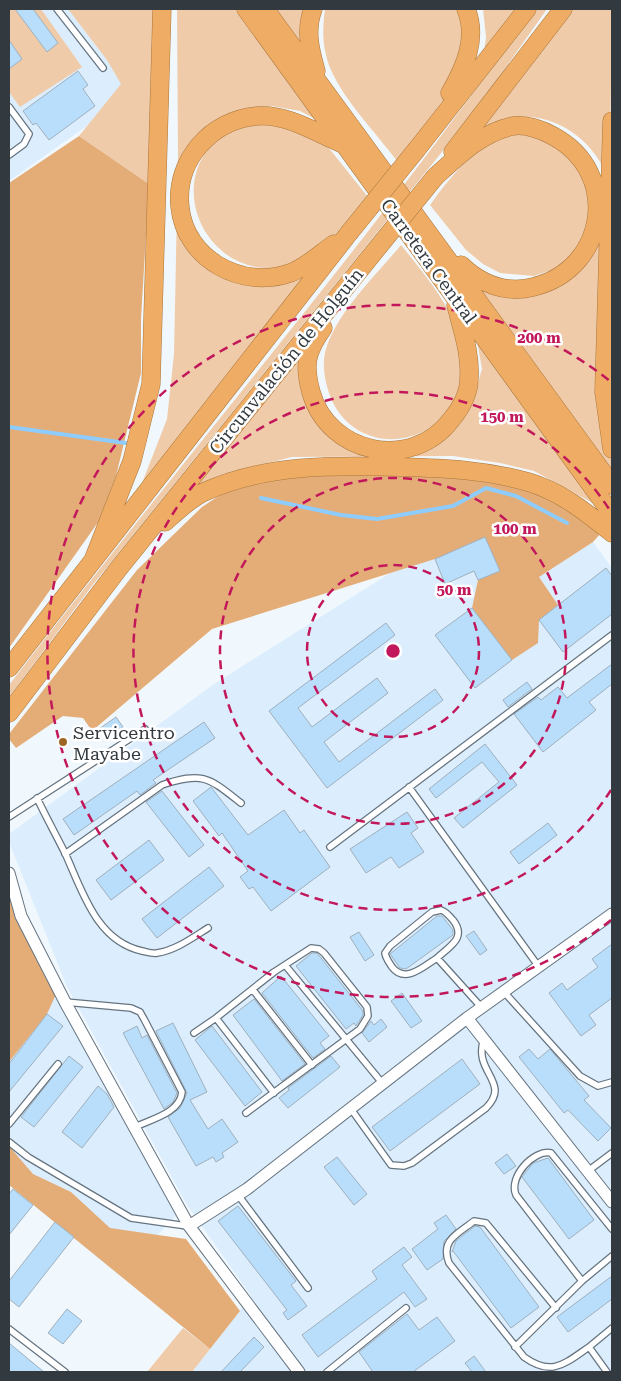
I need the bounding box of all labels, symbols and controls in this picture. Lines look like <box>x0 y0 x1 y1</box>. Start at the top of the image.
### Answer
street label: Carretera Central <box>377 195 481 328</box>
street label: Circunvalación de Holguín <box>205 264 368 458</box>
text: 200 m <box>517 329 561 347</box>
text: 150 m <box>480 408 524 426</box>
text: 100 m <box>493 520 537 538</box>
text: 50 m <box>436 581 472 599</box>
centre of rings <box>384 642 402 660</box>
place label: Servicentro Mayabe <box>73 722 175 764</box>
marker: Servicentro Mayabe <box>57 736 69 748</box>

